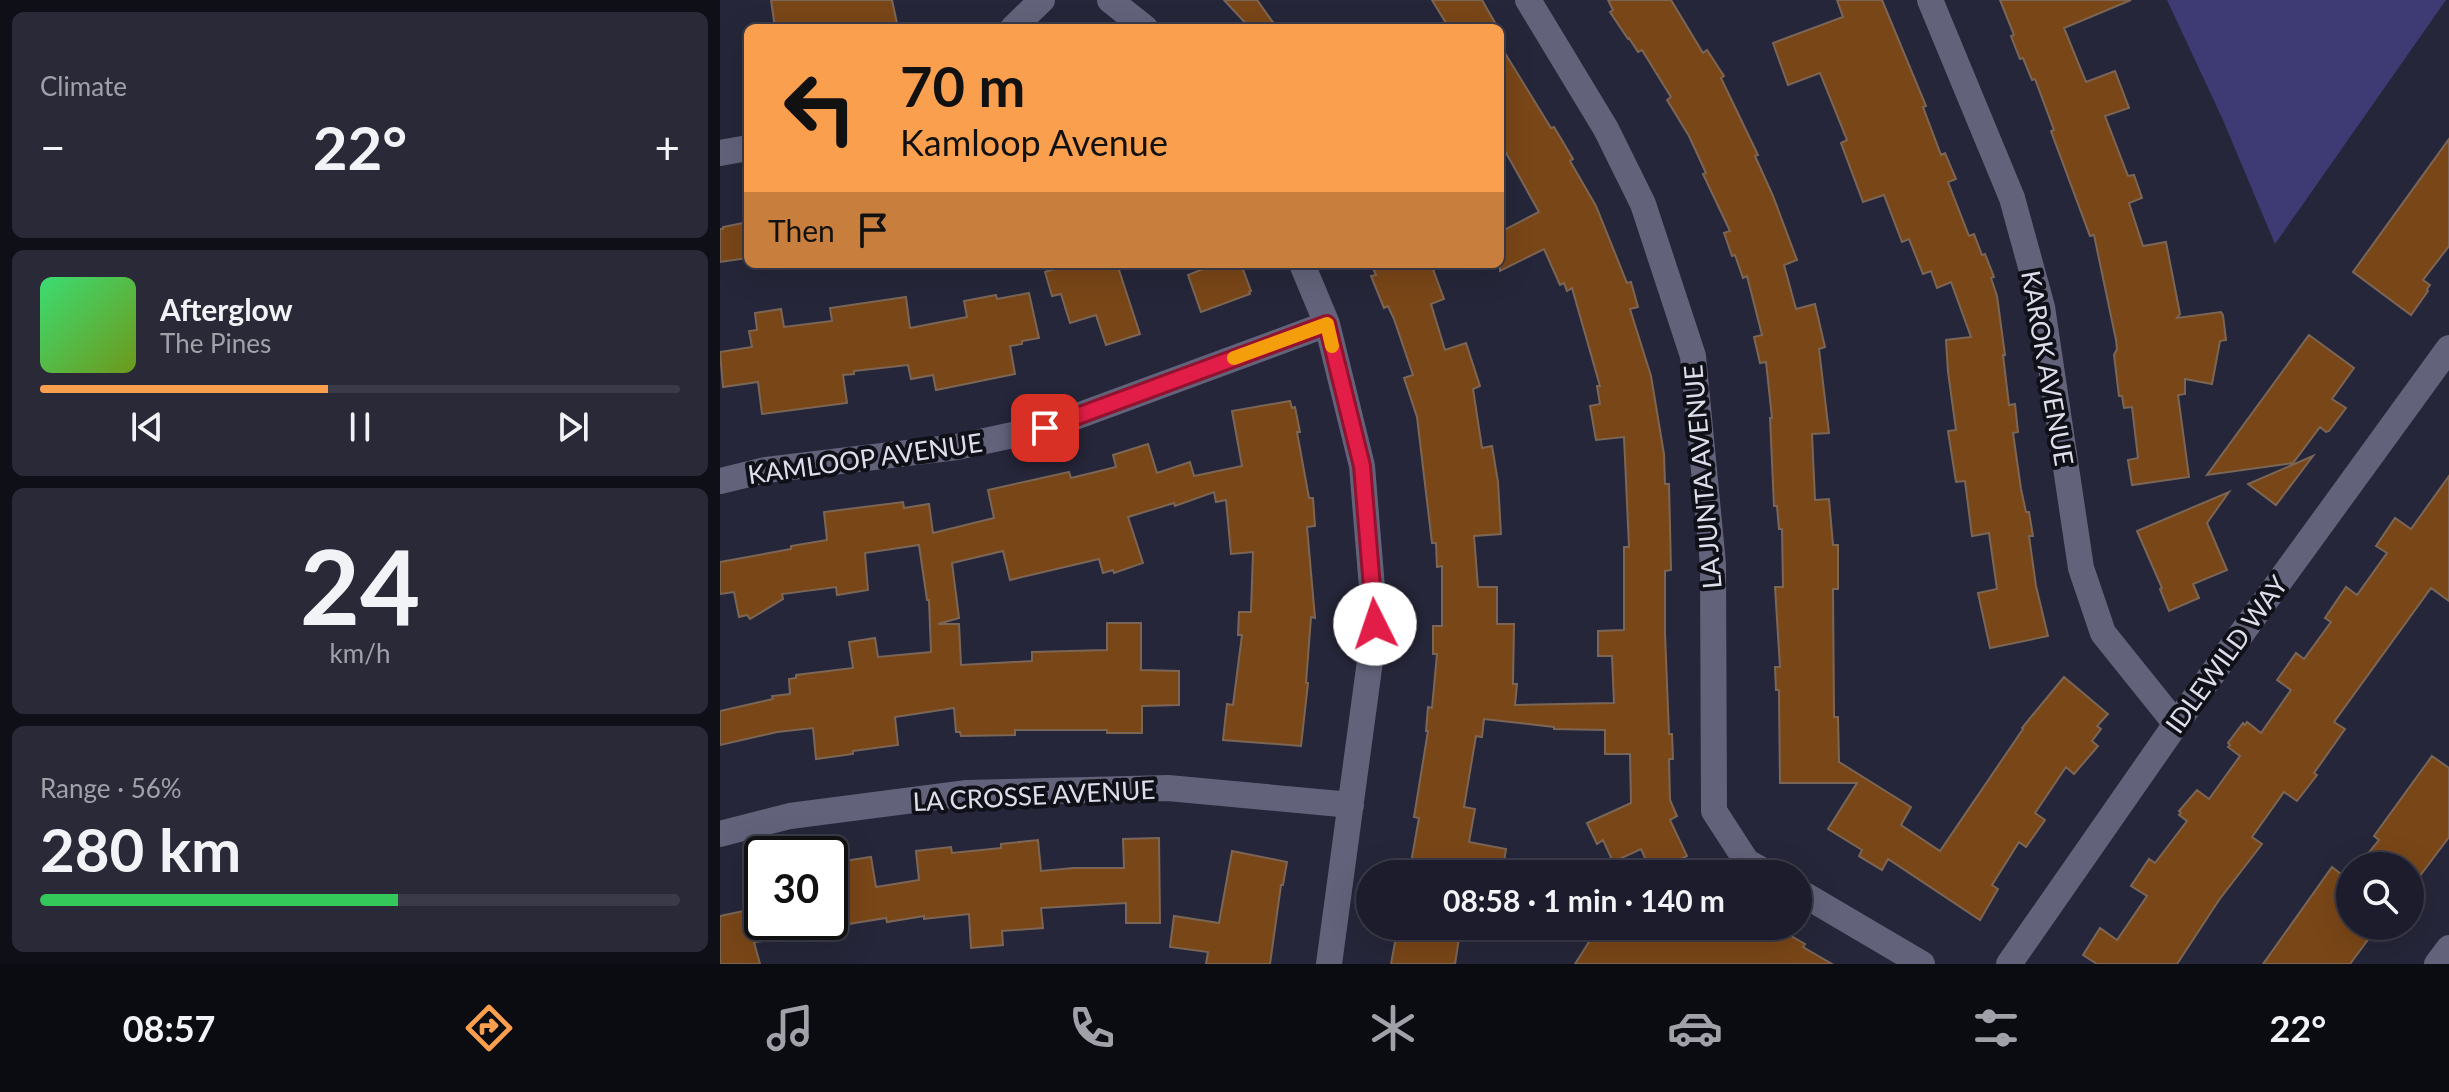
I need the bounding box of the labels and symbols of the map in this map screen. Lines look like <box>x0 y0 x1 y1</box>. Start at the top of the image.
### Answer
street label: KAROK AVENUE <box>2015 268 2081 468</box>
street label: LA JUNTA AVENUE <box>1676 364 1728 590</box>
pin <box>1011 394 1079 462</box>
street label: KAMLOOP AVENUE <box>746 426 984 490</box>
street label: IDLEWILD WAY <box>2158 568 2294 739</box>
position arrow <box>1333 582 1417 666</box>
street label: LA CROSSE AVENUE <box>912 773 1156 817</box>
speed limit sign: 30 <box>744 836 848 940</box>

